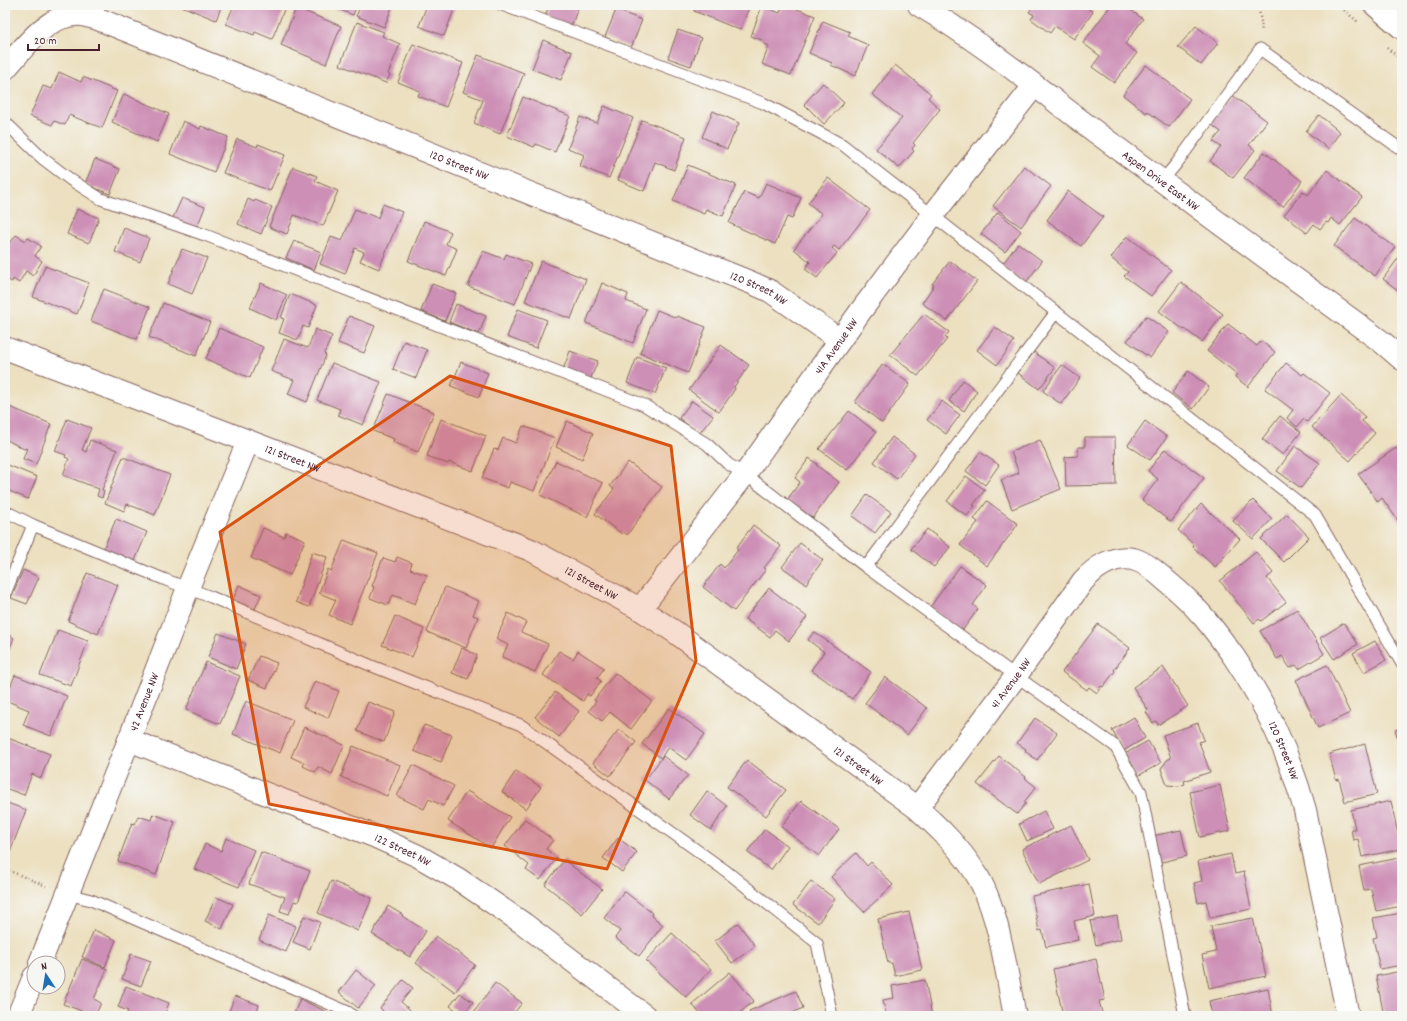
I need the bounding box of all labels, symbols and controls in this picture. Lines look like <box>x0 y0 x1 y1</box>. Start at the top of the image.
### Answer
scale bar <box>28 26 99 52</box>
text: 20 m <box>34 33 57 50</box>
street label: 120 Street NW <box>427 147 491 186</box>
street label: Aspen Drive East NW <box>1118 147 1203 216</box>
street label: 120 Street NW <box>727 268 790 311</box>
street label: 41A Avenue NW <box>811 315 863 378</box>
street label: 121 Street NW <box>262 441 323 478</box>
street label: 121 Street NW <box>561 563 620 605</box>
street label: 41 Avenue NW <box>987 655 1036 713</box>
street label: 42 Avenue NW <box>126 671 164 734</box>
street label: 120 Street NW <box>1263 719 1302 783</box>
street label: 121 Street NW <box>829 743 886 791</box>
street label: 122 Street NW <box>371 830 434 872</box>
north arrow <box>26 955 66 995</box>
text: N <box>40 959 49 976</box>

